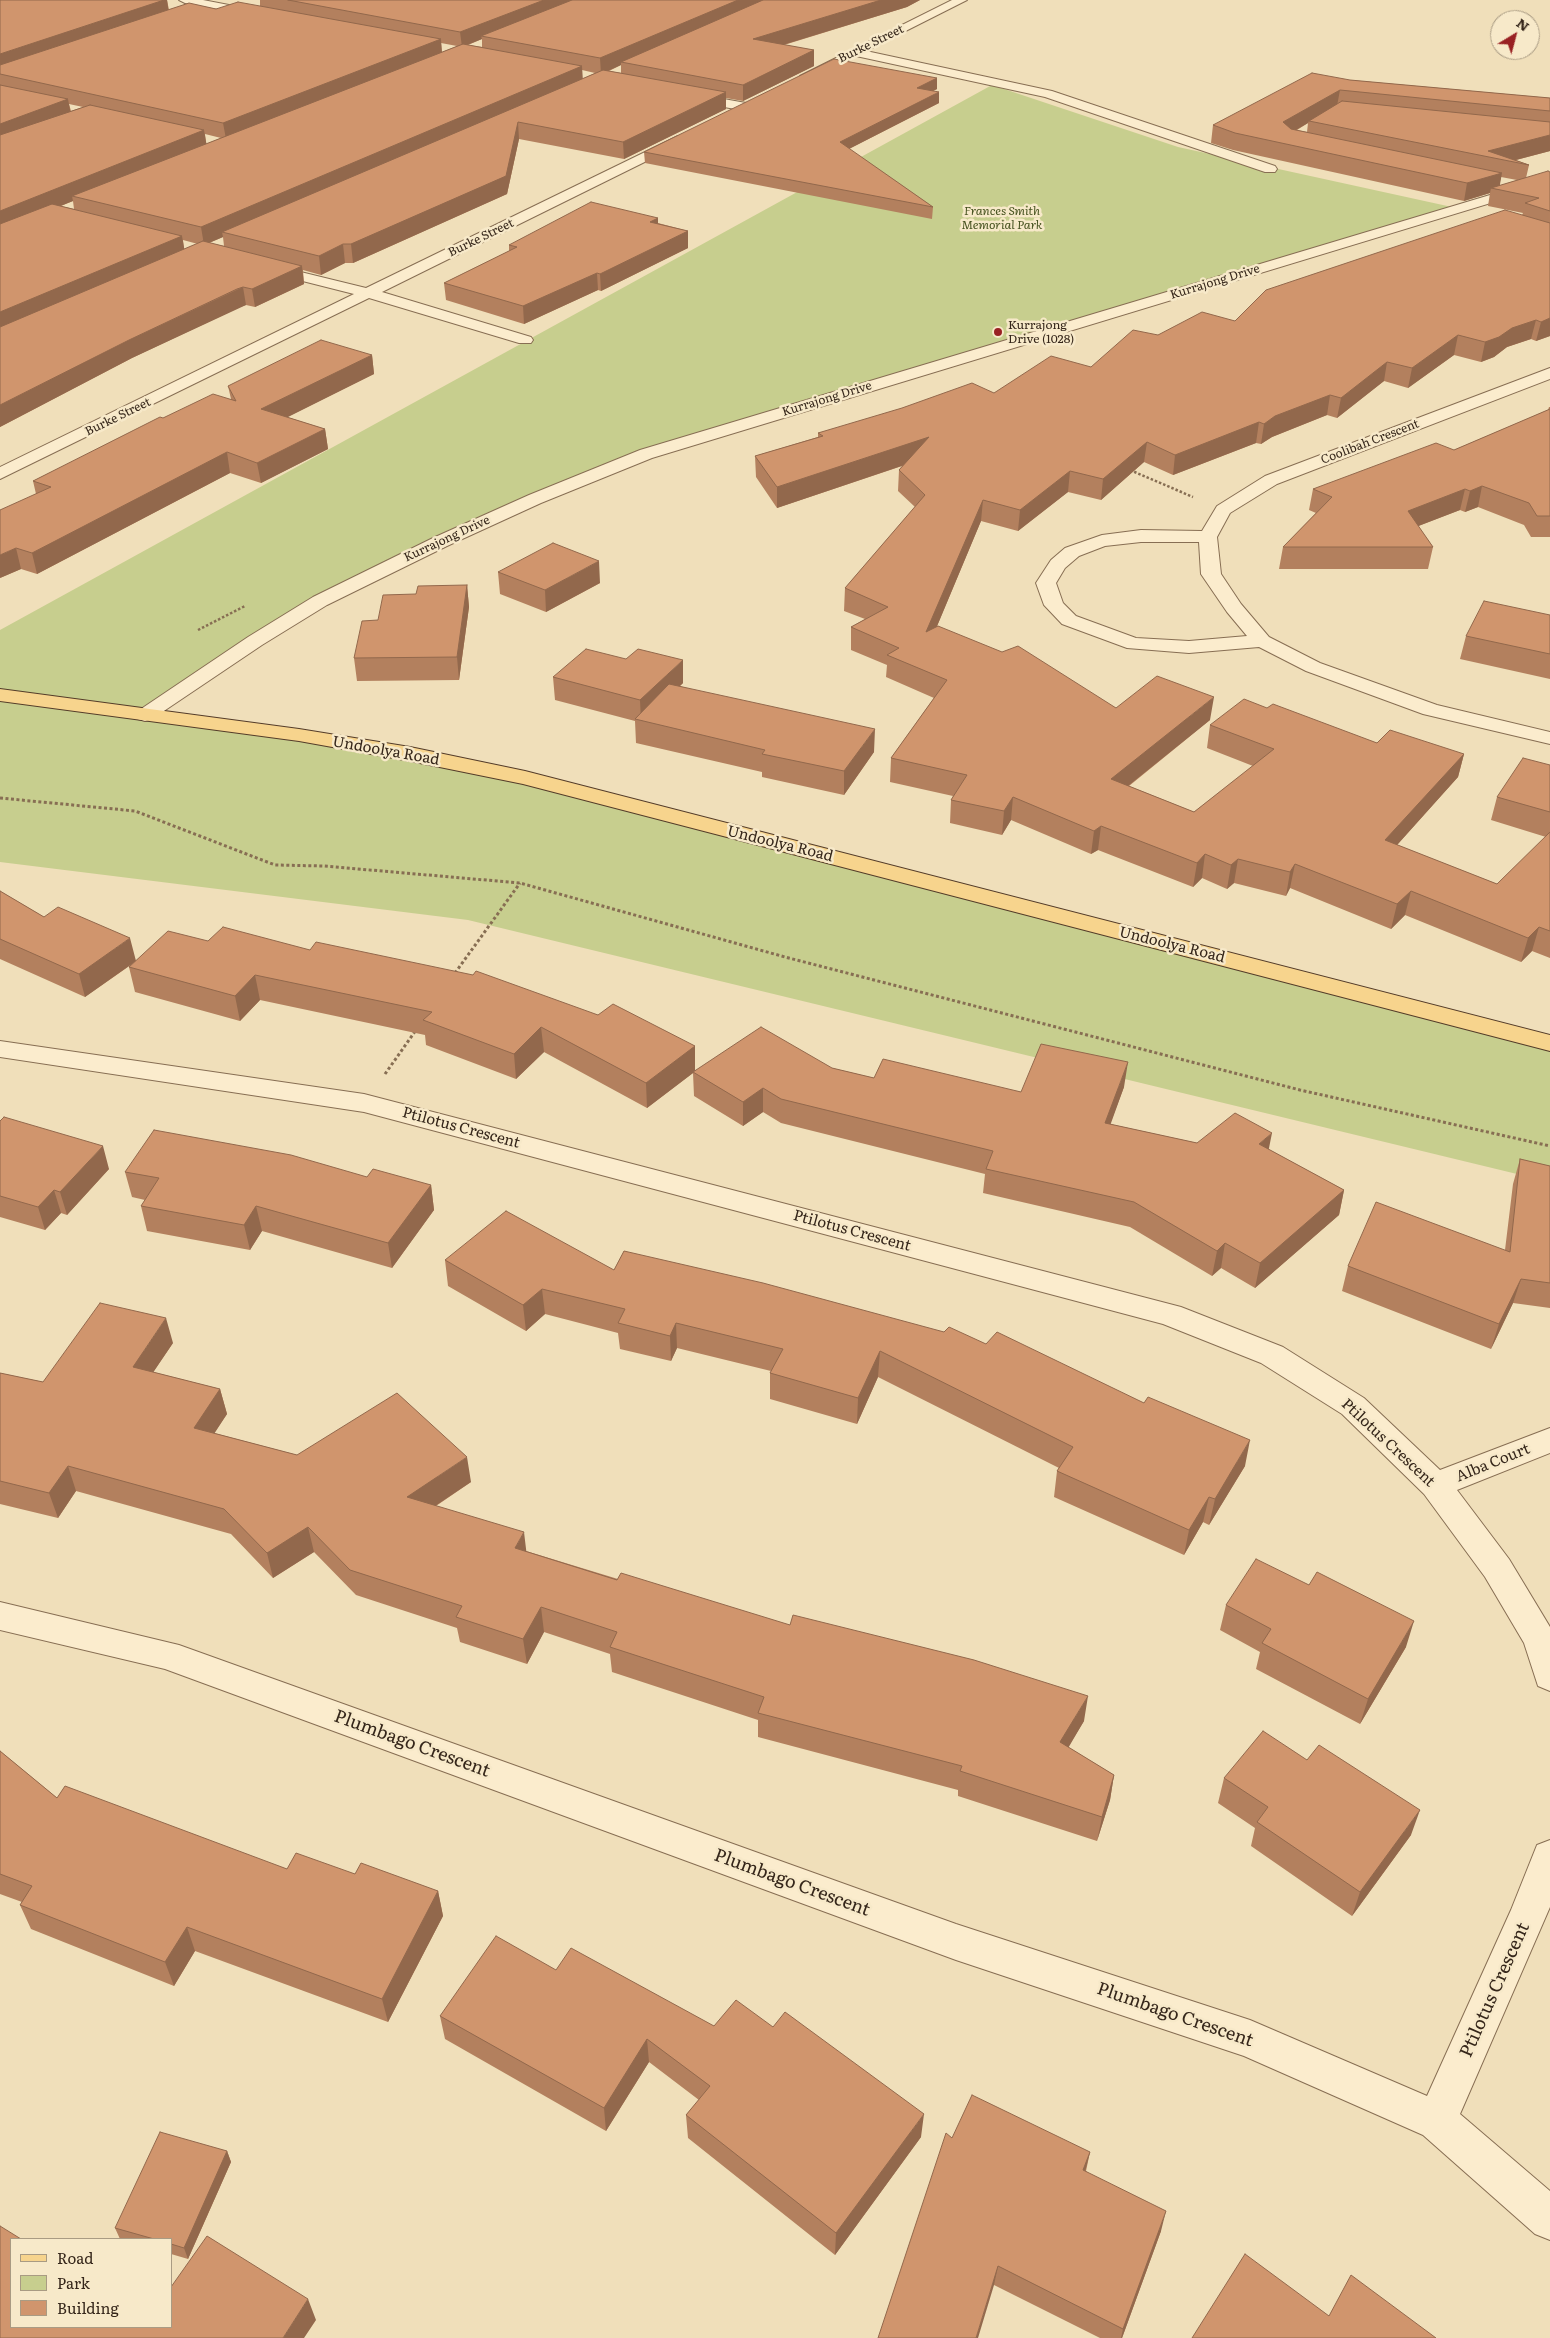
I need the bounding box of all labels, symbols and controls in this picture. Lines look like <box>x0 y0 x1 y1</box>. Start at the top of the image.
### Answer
north arrow <box>1490 10 1540 60</box>
text: N <box>1513 12 1534 35</box>
street label: Burke Street <box>836 22 906 66</box>
park label: Frances Smith Memorial Park <box>962 204 1042 232</box>
street label: Burke Street <box>446 216 516 260</box>
street label: Kurrajong Drive <box>1168 262 1262 302</box>
place label: Kurrajong Drive (1028) <box>1008 318 1074 346</box>
marker: Kurrajong Drive (1028) <box>992 326 1004 338</box>
street label: Kurrajong Drive <box>780 379 874 419</box>
street label: Burke Street <box>83 395 153 439</box>
street label: Coolibah Crescent <box>1319 417 1421 467</box>
street label: Kurrajong Drive <box>402 513 492 565</box>
street label: Undoolya Road <box>331 733 441 769</box>
street label: Undoolya Road <box>725 822 835 866</box>
street label: Undoolya Road <box>1117 923 1227 967</box>
street label: Ptilotus Crescent <box>400 1104 522 1152</box>
street label: Ptilotus Crescent <box>791 1207 913 1255</box>
street label: Ptilotus Crescent <box>1338 1395 1438 1491</box>
street label: Alba Court <box>1453 1440 1533 1486</box>
street label: Plumbago Crescent <box>331 1706 493 1782</box>
street label: Plumbago Crescent <box>711 1845 873 1921</box>
street label: Ptilotus Crescent <box>1456 1919 1534 2061</box>
street label: Plumbago Crescent <box>1094 1978 1256 2052</box>
legend <box>10 2238 172 2328</box>
text: Road <box>57 2246 93 2269</box>
text: Park <box>57 2271 90 2294</box>
text: Building <box>57 2296 119 2319</box>

